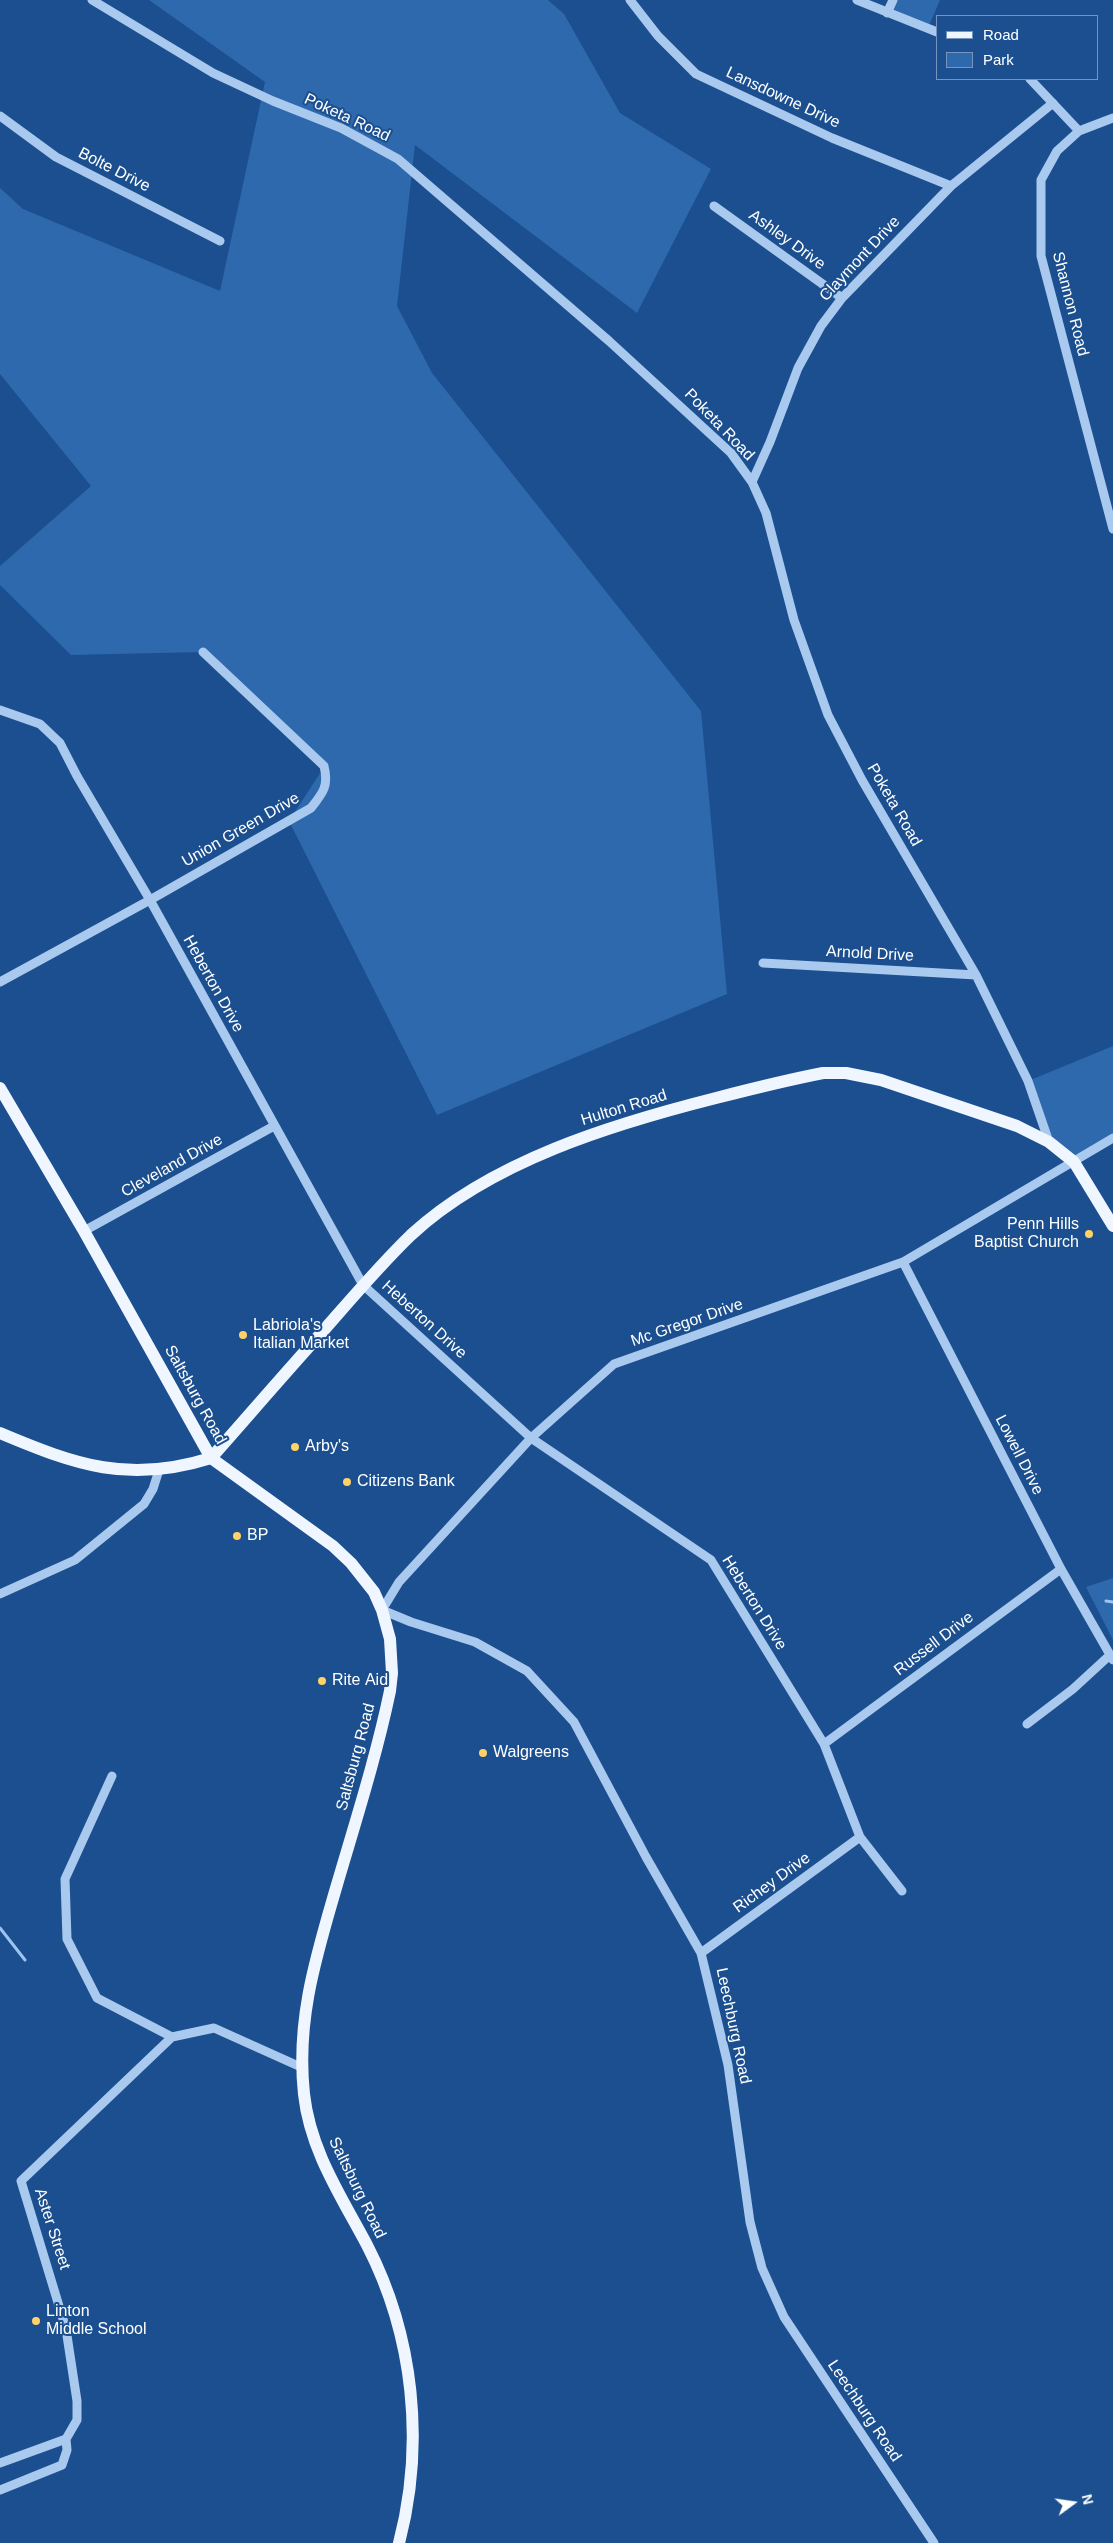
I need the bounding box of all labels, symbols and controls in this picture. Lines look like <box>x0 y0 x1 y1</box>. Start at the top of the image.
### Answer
legend <box>936 15 1098 80</box>
text: Road <box>983 26 1019 43</box>
text: Park <box>983 51 1014 68</box>
street label: Lansdowne Drive <box>723 63 843 133</box>
street label: Poketa Road <box>301 90 393 146</box>
street label: Bolte Drive <box>75 144 153 196</box>
street label: Ashley Drive <box>745 206 829 274</box>
street label: Claymont Drive <box>816 212 904 306</box>
street label: Shannon Road <box>1048 250 1092 358</box>
street label: Poketa Road <box>680 385 758 465</box>
street label: Poketa Road <box>863 760 925 850</box>
street label: Union Green Drive <box>179 789 303 871</box>
street label: Heberton Drive <box>179 932 247 1036</box>
street label: Arnold Drive <box>826 942 914 966</box>
street label: Hulton Road <box>579 1086 669 1130</box>
street label: Cleveland Drive <box>118 1130 226 1202</box>
place label: Penn Hills Baptist Church <box>974 1215 1079 1253</box>
marker: Penn Hills Baptist Church <box>1083 1228 1095 1240</box>
street label: Heberton Drive <box>378 1277 470 1363</box>
street label: Mc Gregor Drive <box>628 1295 746 1351</box>
place label: Labriola's Italian Market <box>253 1316 349 1354</box>
marker: Labriola's Italian Market <box>237 1329 249 1341</box>
street label: Saltsburg Road <box>160 1342 230 1448</box>
street label: Lowell Drive <box>991 1412 1047 1498</box>
place label: Arby's <box>305 1437 349 1457</box>
marker: Arby's <box>289 1441 301 1453</box>
place label: Citizens Bank <box>357 1472 455 1492</box>
marker: Citizens Bank <box>341 1476 353 1488</box>
place label: BP <box>247 1526 268 1546</box>
marker: BP <box>231 1530 243 1542</box>
street label: Heberton Drive <box>717 1552 791 1654</box>
street label: Russell Drive <box>891 1608 977 1680</box>
place label: Rite Aid <box>332 1671 388 1691</box>
marker: Rite Aid <box>316 1675 328 1687</box>
street label: Saltsburg Road <box>332 1701 380 1813</box>
place label: Walgreens <box>493 1743 569 1763</box>
marker: Walgreens <box>477 1747 489 1759</box>
street label: Richey Drive <box>730 1849 814 1917</box>
street label: Leechburg Road <box>711 1966 755 2086</box>
street label: Saltsburg Road <box>324 2134 390 2242</box>
street label: Aster Street <box>30 2186 74 2272</box>
place label: Linton Middle School <box>46 2302 146 2340</box>
marker: Linton Middle School <box>30 2315 42 2327</box>
street label: Leechburg Road <box>823 2357 905 2465</box>
north arrow <box>1048 2478 1098 2528</box>
text: N <box>1079 2493 1097 2506</box>

